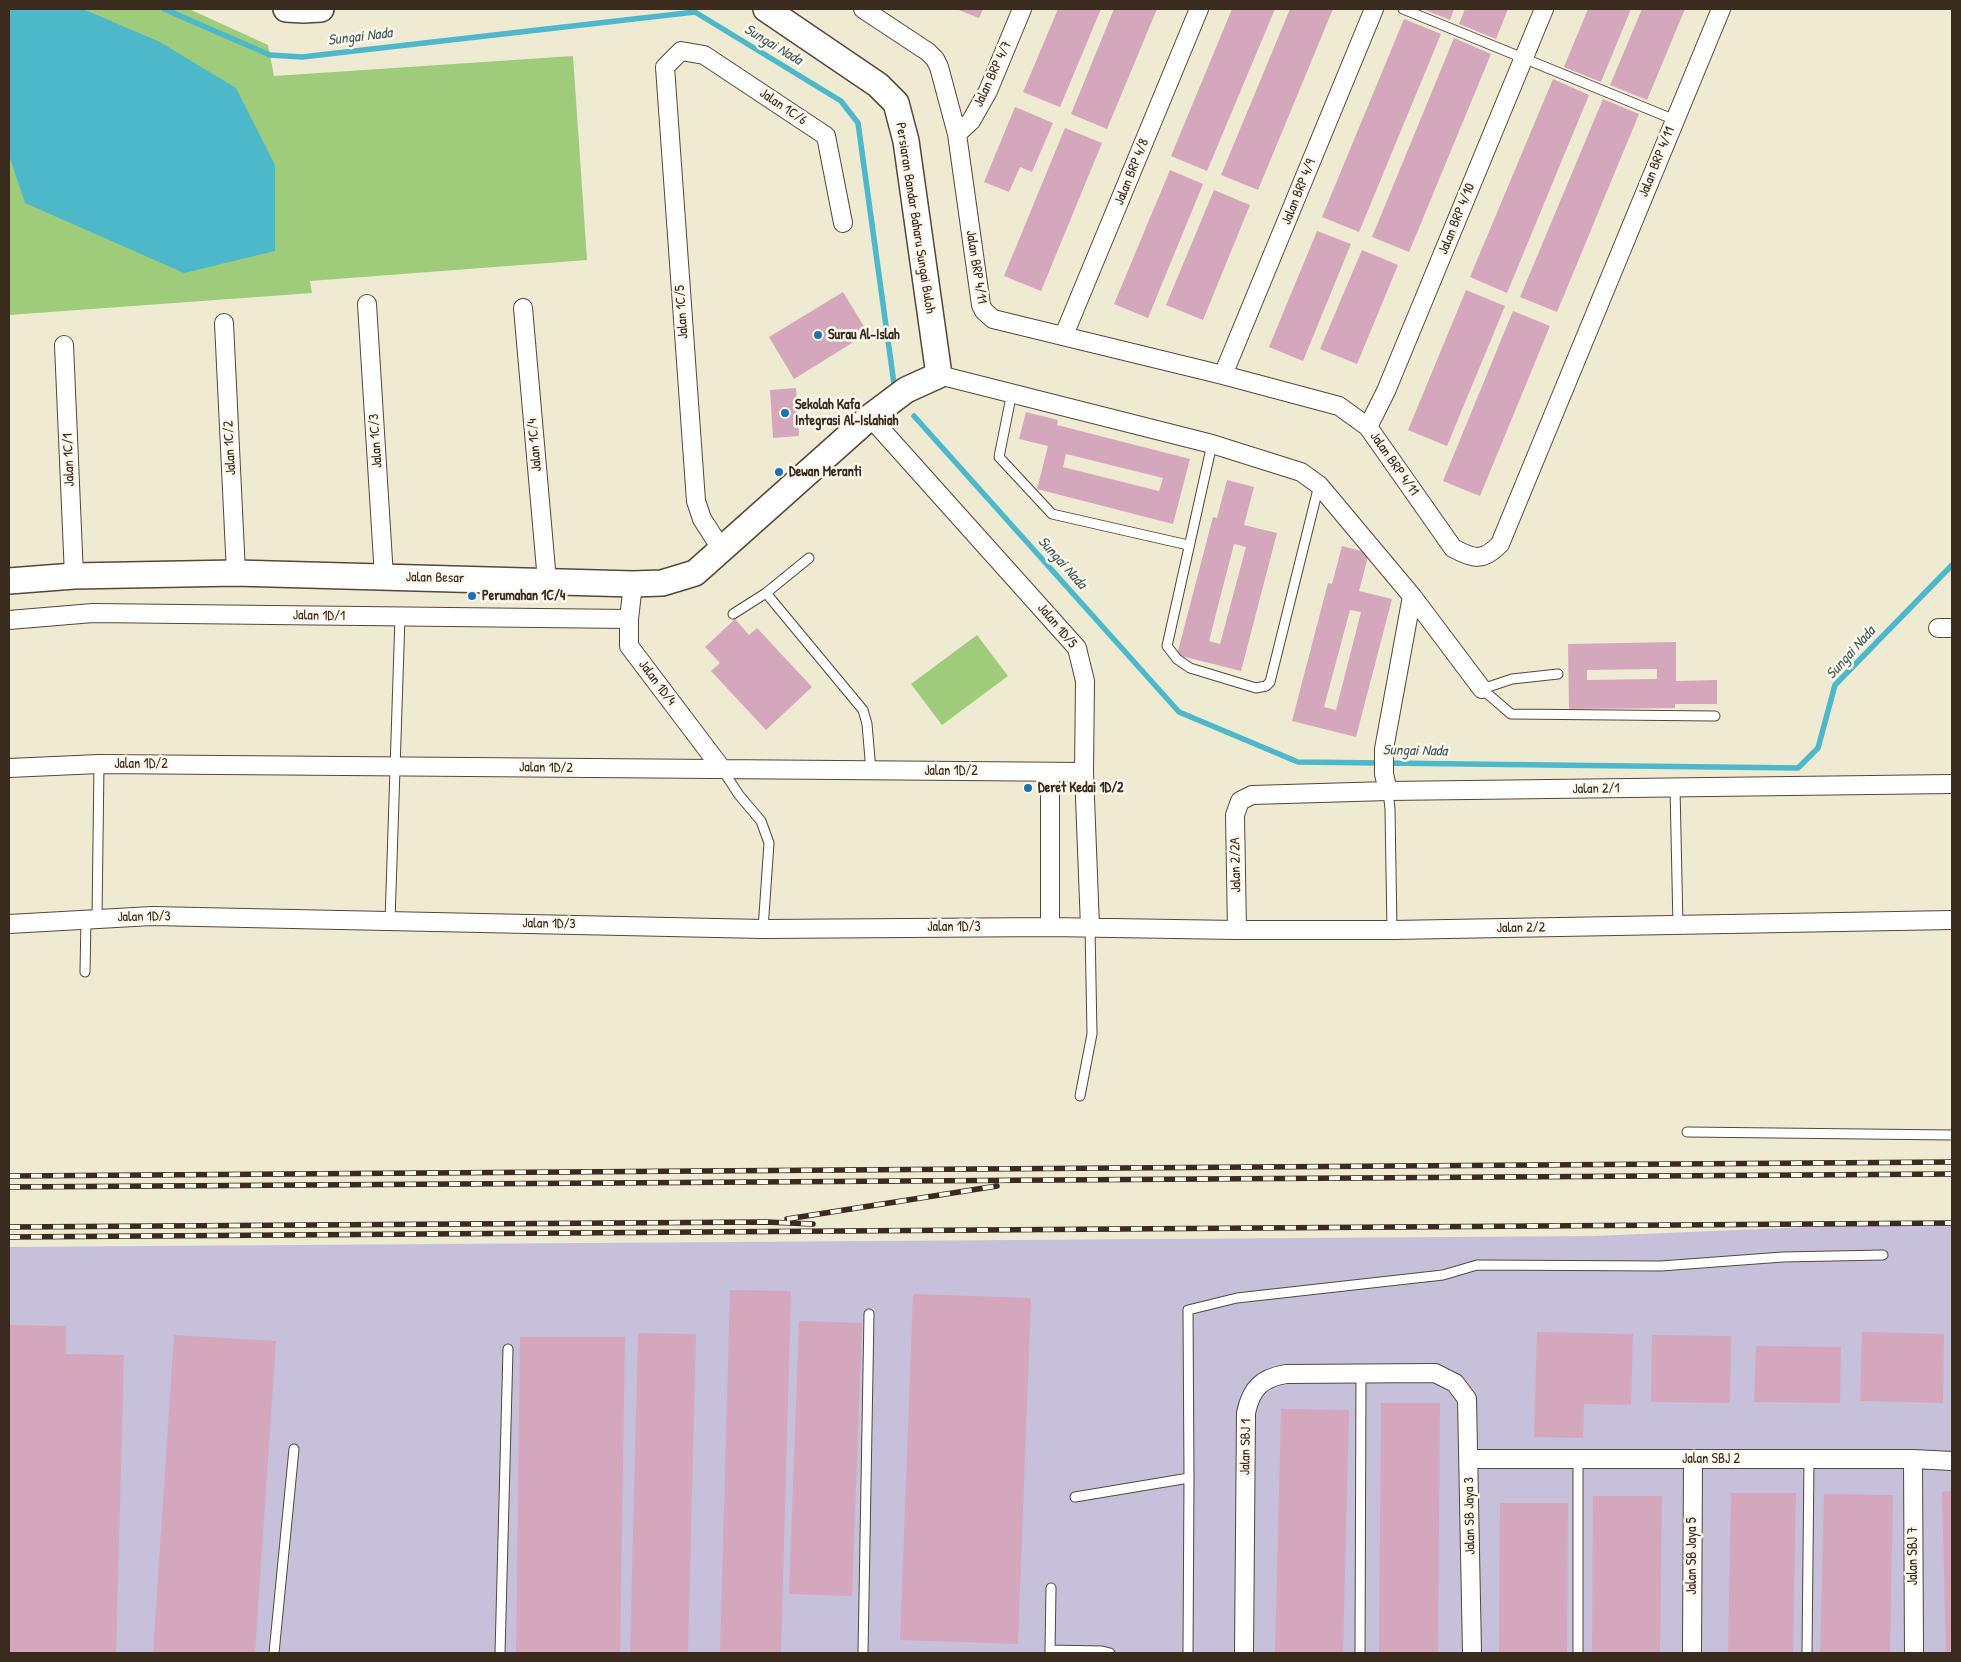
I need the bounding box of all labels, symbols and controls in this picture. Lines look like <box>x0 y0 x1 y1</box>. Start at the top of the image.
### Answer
water label: Sungai Nada <box>741 21 805 69</box>
water label: Sungai Nada <box>327 24 393 50</box>
street label: Jalan BRP 4/7 <box>970 38 1016 110</box>
street label: Jalan 1C/6 <box>756 85 810 129</box>
street label: Persiaran Bandar Baharu Sungai Buloh <box>892 121 938 315</box>
street label: Jalan BRP 4/11 <box>1635 124 1679 200</box>
street label: Jalan BRP 4/8 <box>1111 136 1153 208</box>
street label: Jalan BRP 4/9 <box>1278 157 1320 227</box>
street label: Jalan BRP 4/10 <box>1435 181 1479 257</box>
street label: Jalan BRP 4/11 <box>962 229 990 305</box>
street label: Jalan 1C/5 <box>672 284 692 340</box>
place label: Surau Al-Islah <box>828 327 900 343</box>
marker: Surau Al-Islah <box>812 329 824 341</box>
place label: Sekolah Kafa Integrasi Al-Islahiah <box>795 397 898 430</box>
marker: Sekolah Kafa Integrasi Al-Islahiah <box>779 407 791 419</box>
street label: Jalan 1C/3 <box>366 413 386 469</box>
street label: Jalan 1C/4 <box>524 418 546 472</box>
street label: Jalan 1C/2 <box>220 420 240 476</box>
street label: Jalan BRP 4/11 <box>1366 429 1422 499</box>
street label: Jalan 1C/1 <box>60 433 78 487</box>
place label: Dewan Meranti <box>789 464 862 480</box>
marker: Dewan Meranti <box>773 466 785 478</box>
water label: Sungai Nada <box>1034 533 1090 593</box>
street label: Jalan Besar <box>406 569 464 587</box>
place label: Perumahan 1C/4 <box>482 588 565 604</box>
marker: Perumahan 1C/4 <box>466 590 478 602</box>
street label: Jalan 1D/5 <box>1034 600 1080 652</box>
street label: Jalan 1D/1 <box>293 607 345 625</box>
water label: Sungai Nada <box>1823 623 1879 683</box>
street label: Jalan 1D/4 <box>635 657 679 709</box>
water label: Sungai Nada <box>1383 741 1447 761</box>
street label: Jalan 1D/2 <box>114 756 168 772</box>
street label: Jalan 1D/2 <box>519 759 573 777</box>
street label: Jalan 1D/2 <box>924 763 978 779</box>
place label: Deret Kedai 1D/2 <box>1038 780 1124 796</box>
street label: Jalan 2/1 <box>1572 780 1620 798</box>
marker: Deret Kedai 1D/2 <box>1022 782 1034 794</box>
street label: Jalan 2/2A <box>1227 837 1245 893</box>
street label: Jalan 1D/3 <box>117 908 171 926</box>
street label: Jalan 1D/3 <box>522 915 576 933</box>
street label: Jalan 1D/3 <box>927 919 981 935</box>
street label: Jalan 2/2 <box>1497 919 1545 937</box>
street label: Jalan SBJ 1 <box>1237 1419 1255 1475</box>
street label: Jalan SBJ 2 <box>1682 1451 1740 1467</box>
street label: Jalan SB Jaya 3 <box>1461 1477 1479 1555</box>
street label: Jalan SB Jaya 5 <box>1684 1517 1700 1595</box>
street label: Jalan SBJ 7 <box>1905 1527 1921 1585</box>

